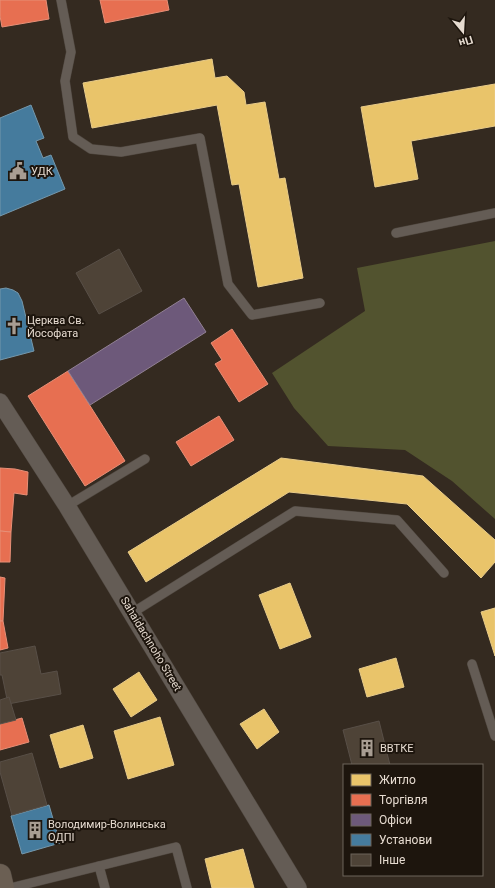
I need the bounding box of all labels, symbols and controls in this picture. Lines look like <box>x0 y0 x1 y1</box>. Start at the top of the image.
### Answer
north arrow <box>443 12 483 52</box>
text: Пн <box>457 33 475 49</box>
public building icon: УДК <box>8 161 28 181</box>
place label: УДК <box>31 165 54 178</box>
place label: Церква Св. Йософата <box>27 314 84 340</box>
church icon: Церква Св. Йософата <box>4 316 24 336</box>
street label: Sahaidachnoho Street <box>118 595 185 694</box>
building icon: ВВТКЕ <box>357 738 377 758</box>
place label: ВВТКЕ <box>380 742 413 755</box>
legend <box>343 764 483 876</box>
text: Житло <box>379 773 416 787</box>
text: Торгівля <box>379 793 428 807</box>
text: Офіси <box>379 813 412 827</box>
place label: Володимир-Волинська ОДПІ <box>48 818 166 844</box>
building icon: Володимир-Волинська ОДПІ <box>25 820 45 840</box>
text: Установи <box>379 833 432 847</box>
text: Інше <box>379 853 405 867</box>

